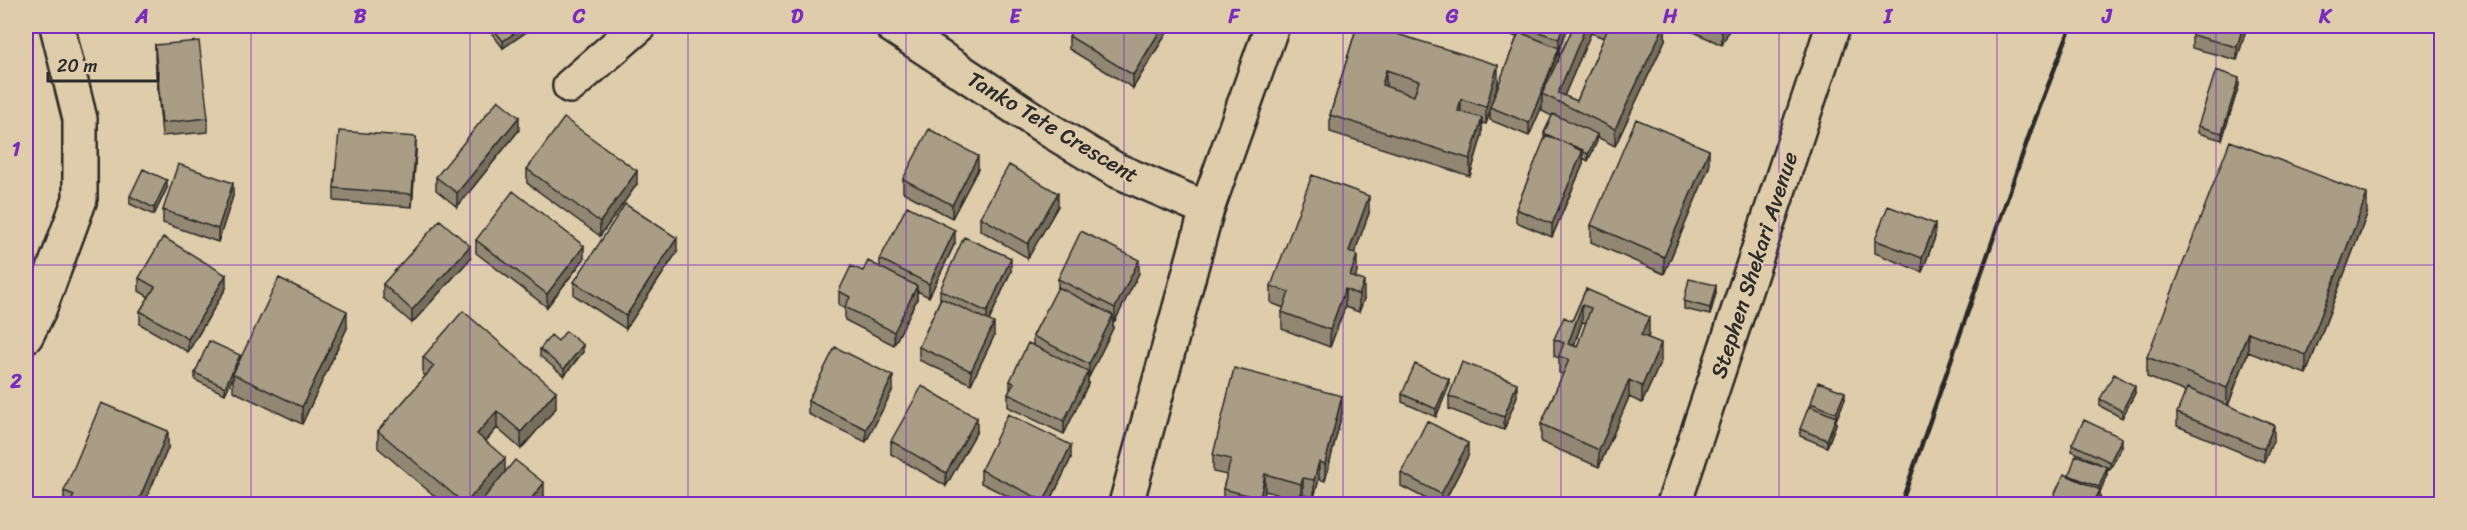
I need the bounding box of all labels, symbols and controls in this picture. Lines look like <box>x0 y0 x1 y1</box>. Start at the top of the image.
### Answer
text: A <box>134 0 149 34</box>
text: B <box>354 0 367 34</box>
text: C <box>572 0 586 34</box>
text: D <box>791 0 804 34</box>
text: E <box>1009 0 1022 34</box>
text: F <box>1228 0 1241 34</box>
text: G <box>1445 0 1459 34</box>
text: H <box>1662 0 1678 34</box>
text: I <box>1883 0 1894 34</box>
text: J <box>2101 0 2113 34</box>
text: K <box>2318 0 2333 34</box>
scale bar <box>48 45 158 83</box>
text: 20 m <box>57 50 97 82</box>
street label: Tanko Tete Crescent <box>960 60 1147 194</box>
text: 1 <box>12 132 21 167</box>
street label: Stephen Shekari Avenue <box>1699 146 1809 384</box>
text: 2 <box>9 364 22 399</box>

